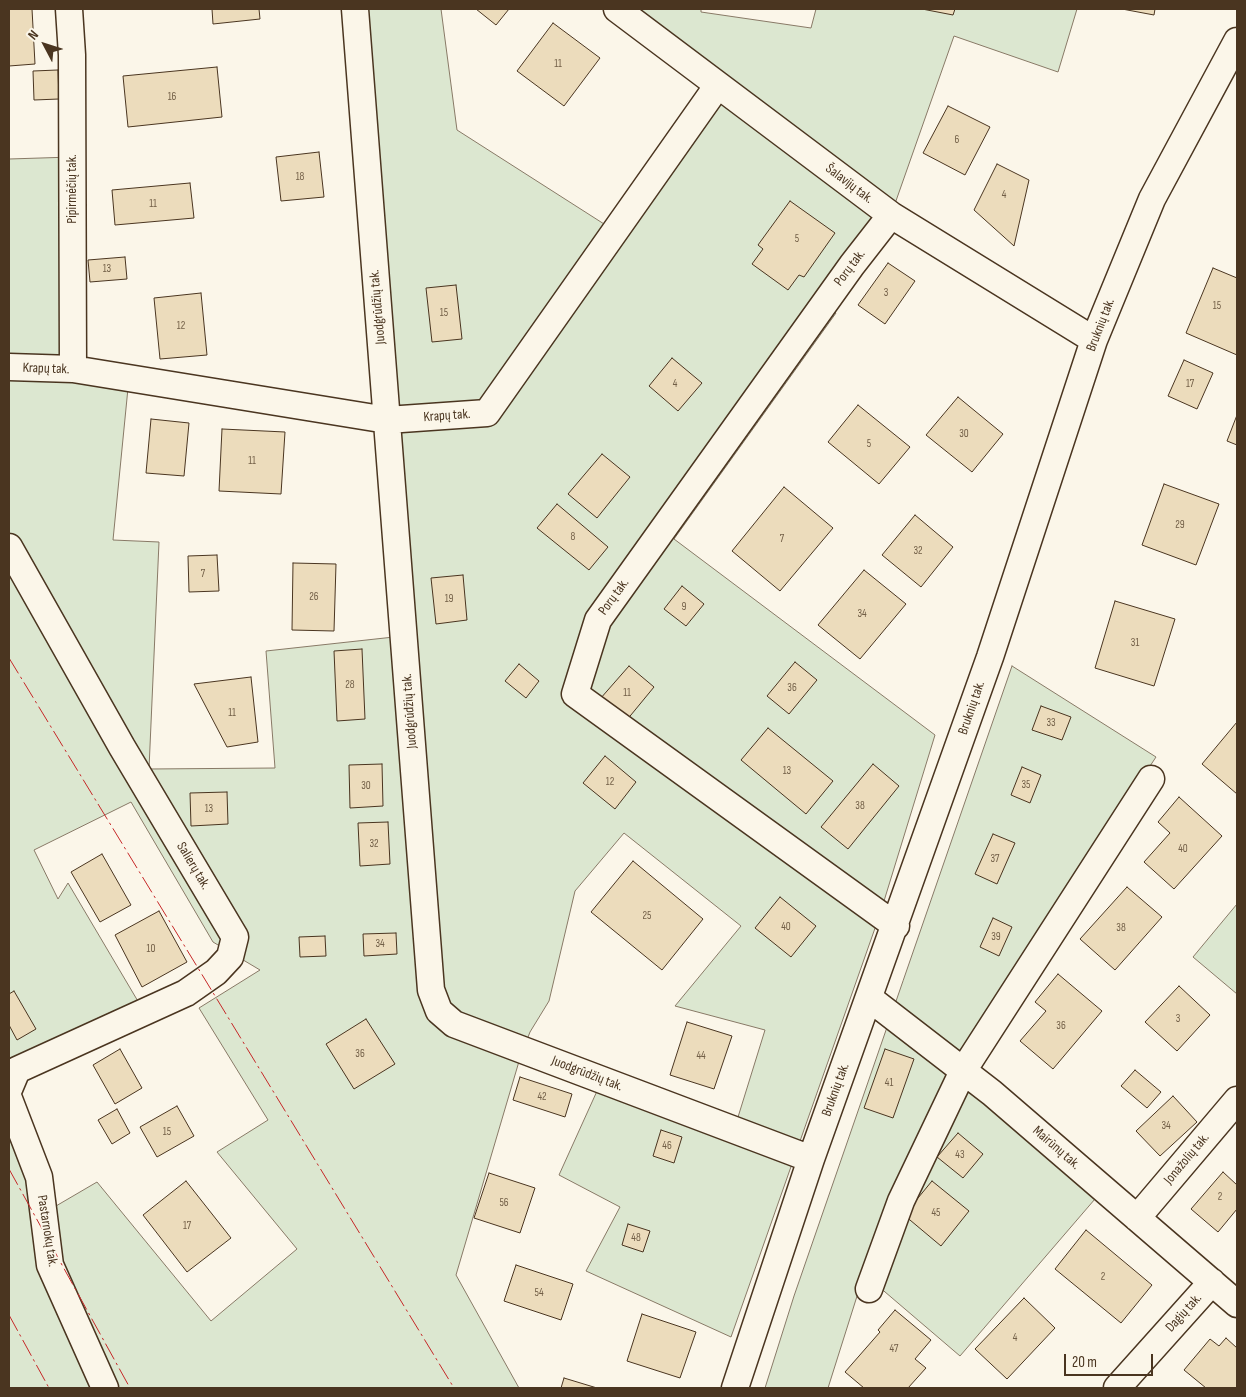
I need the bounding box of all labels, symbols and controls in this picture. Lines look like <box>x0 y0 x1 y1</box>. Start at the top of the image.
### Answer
north arrow <box>20 20 70 70</box>
text: N <box>24 27 42 43</box>
house number: 11 <box>554 57 562 71</box>
house number: 16 <box>168 90 176 104</box>
house number: 6 <box>955 133 959 147</box>
street label: Pipirmėčių tak. <box>64 154 80 224</box>
street label: Šalavijų tak. <box>822 161 876 207</box>
house number: 18 <box>296 170 304 184</box>
house number: 4 <box>1002 188 1006 202</box>
house number: 11 <box>149 197 157 211</box>
house number: 5 <box>795 232 799 246</box>
street label: Porų tak. <box>831 246 869 290</box>
house number: 13 <box>103 262 111 276</box>
street label: Juodgrūdžių tak. <box>366 269 390 345</box>
house number: 3 <box>884 286 888 300</box>
street label: Bruknių tak. <box>1083 296 1119 354</box>
house number: 15 <box>1213 299 1221 313</box>
house number: 15 <box>440 306 448 320</box>
house number: 12 <box>177 319 185 333</box>
street label: Krapų tak. <box>22 360 70 378</box>
house number: 4 <box>673 377 677 391</box>
house number: 17 <box>1186 377 1194 391</box>
street label: Krapų tak. <box>423 406 471 426</box>
house number: 30 <box>959 427 969 441</box>
house number: 5 <box>867 437 871 451</box>
house number: 11 <box>248 454 256 468</box>
house number: 29 <box>1175 518 1185 532</box>
house number: 8 <box>571 530 575 544</box>
house number: 7 <box>780 532 784 546</box>
house number: 32 <box>913 544 923 558</box>
house number: 7 <box>201 567 205 581</box>
street label: Porų tak. <box>595 575 633 619</box>
house number: 26 <box>309 590 319 604</box>
house number: 19 <box>445 592 453 606</box>
house number: 9 <box>682 600 686 614</box>
house number: 34 <box>857 607 867 621</box>
house number: 31 <box>1131 636 1139 650</box>
street label: Juodgrūdžių tak. <box>399 673 421 749</box>
house number: 28 <box>345 678 355 692</box>
street label: Bruknių tak. <box>955 679 989 737</box>
house number: 36 <box>787 681 797 695</box>
house number: 11 <box>623 686 631 700</box>
house number: 11 <box>228 706 236 720</box>
house number: 33 <box>1046 716 1056 730</box>
house number: 13 <box>783 764 791 778</box>
house number: 12 <box>606 775 614 789</box>
house number: 35 <box>1021 778 1031 792</box>
house number: 30 <box>361 779 371 793</box>
house number: 38 <box>855 799 865 813</box>
house number: 13 <box>205 802 213 816</box>
house number: 32 <box>369 837 379 851</box>
street label: Salierų tak. <box>172 839 214 893</box>
house number: 40 <box>1178 842 1188 856</box>
house number: 37 <box>990 852 1000 866</box>
house number: 25 <box>643 909 651 923</box>
house number: 40 <box>781 920 791 934</box>
house number: 38 <box>1116 921 1126 935</box>
house number: 39 <box>991 930 1001 944</box>
house number: 34 <box>375 937 385 951</box>
house number: 10 <box>147 942 155 956</box>
house number: 3 <box>1176 1012 1180 1026</box>
house number: 36 <box>1056 1019 1066 1033</box>
house number: 36 <box>355 1047 365 1061</box>
house number: 44 <box>696 1049 706 1063</box>
street label: Juodgrūdžių tak. <box>549 1053 625 1095</box>
street label: Bruknių tak. <box>819 1061 853 1119</box>
house number: 41 <box>885 1076 893 1090</box>
house number: 42 <box>537 1090 547 1104</box>
house number: 34 <box>1161 1119 1171 1133</box>
street label: Mairūnų tak. <box>1029 1123 1083 1173</box>
house number: 15 <box>163 1125 171 1139</box>
street label: Jonažolių tak. <box>1161 1130 1213 1188</box>
house number: 46 <box>662 1139 672 1153</box>
house number: 43 <box>955 1148 965 1162</box>
house number: 2 <box>1218 1190 1222 1204</box>
street label: Pastarnokų tak. <box>33 1194 61 1268</box>
house number: 56 <box>499 1196 509 1210</box>
house number: 45 <box>931 1206 941 1220</box>
house number: 17 <box>183 1219 191 1233</box>
house number: 48 <box>631 1231 641 1245</box>
house number: 2 <box>1101 1270 1105 1284</box>
house number: 54 <box>534 1286 544 1300</box>
street label: Dagių tak. <box>1162 1290 1206 1336</box>
house number: 4 <box>1013 1331 1017 1345</box>
house number: 47 <box>890 1342 898 1356</box>
scale bar <box>1066 1344 1155 1376</box>
text: 20 m <box>1072 1353 1097 1372</box>

